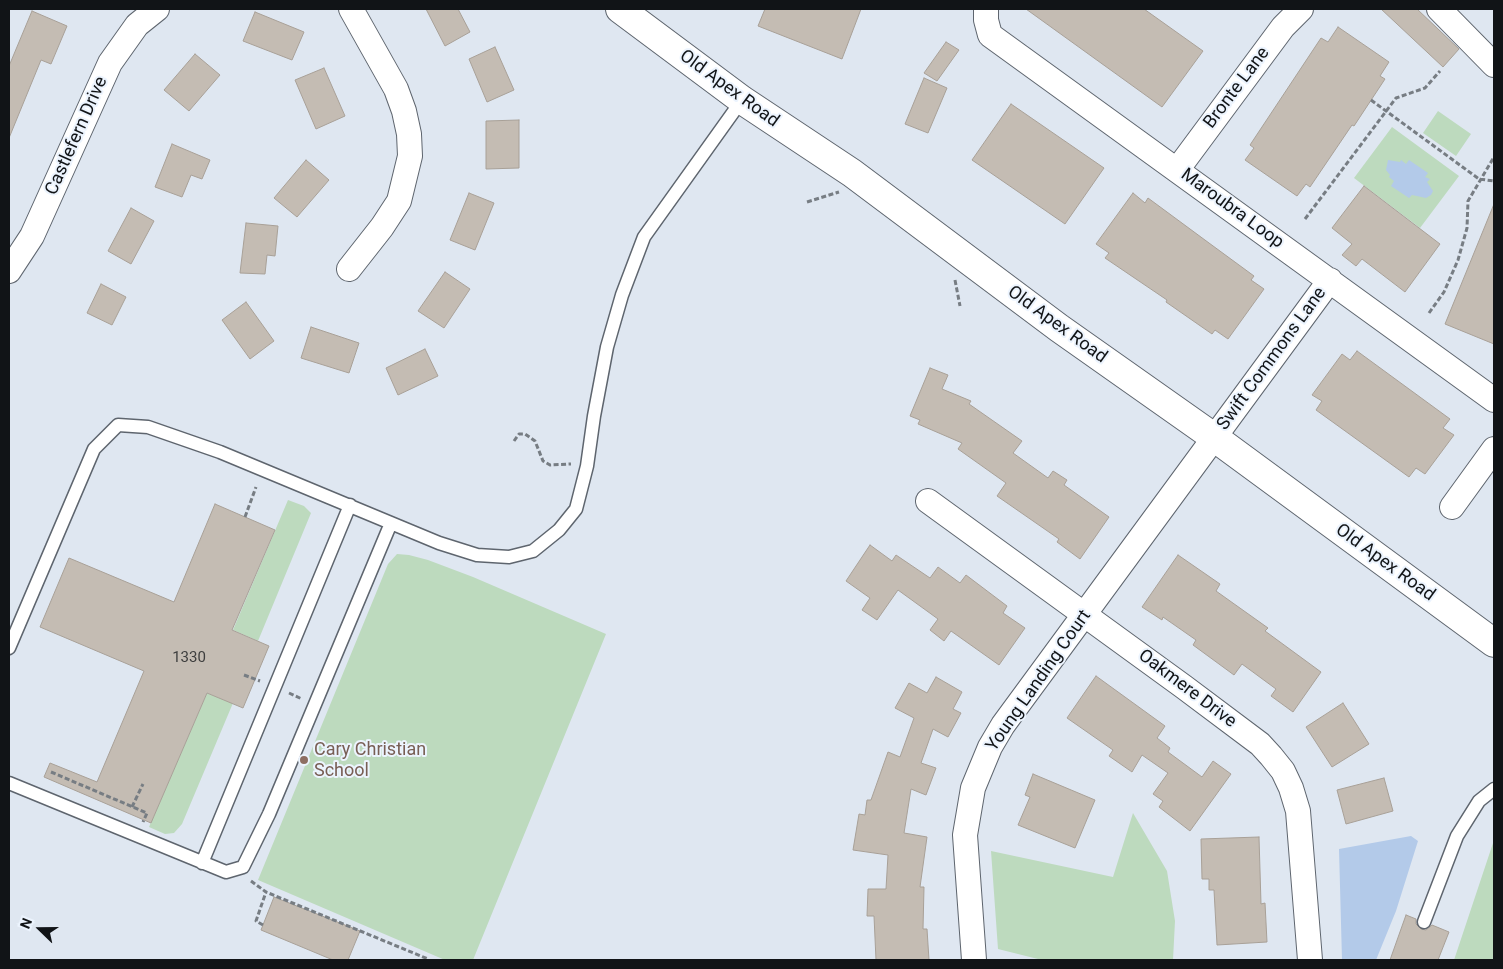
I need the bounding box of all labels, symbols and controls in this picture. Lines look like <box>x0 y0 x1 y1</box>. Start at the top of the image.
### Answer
street label: Bronte Lane <box>1199 43 1275 133</box>
street label: Old Apex Road <box>675 46 783 132</box>
street label: Castlefern Drive <box>41 74 113 198</box>
street label: Maroubra Loop <box>1176 164 1288 254</box>
street label: Old Apex Road <box>1003 282 1111 368</box>
street label: Swift Commons Lane <box>1213 283 1331 435</box>
street label: Old Apex Road <box>1331 520 1439 606</box>
street label: Young Landing Court <box>982 606 1096 756</box>
street label: Oakmere Drive <box>1134 645 1240 733</box>
house number: 1330 <box>172 649 206 667</box>
place label: Cary Christian School <box>314 739 426 782</box>
marker: Cary Christian School <box>298 754 310 766</box>
north arrow <box>15 904 65 954</box>
text: N <box>17 916 35 931</box>

